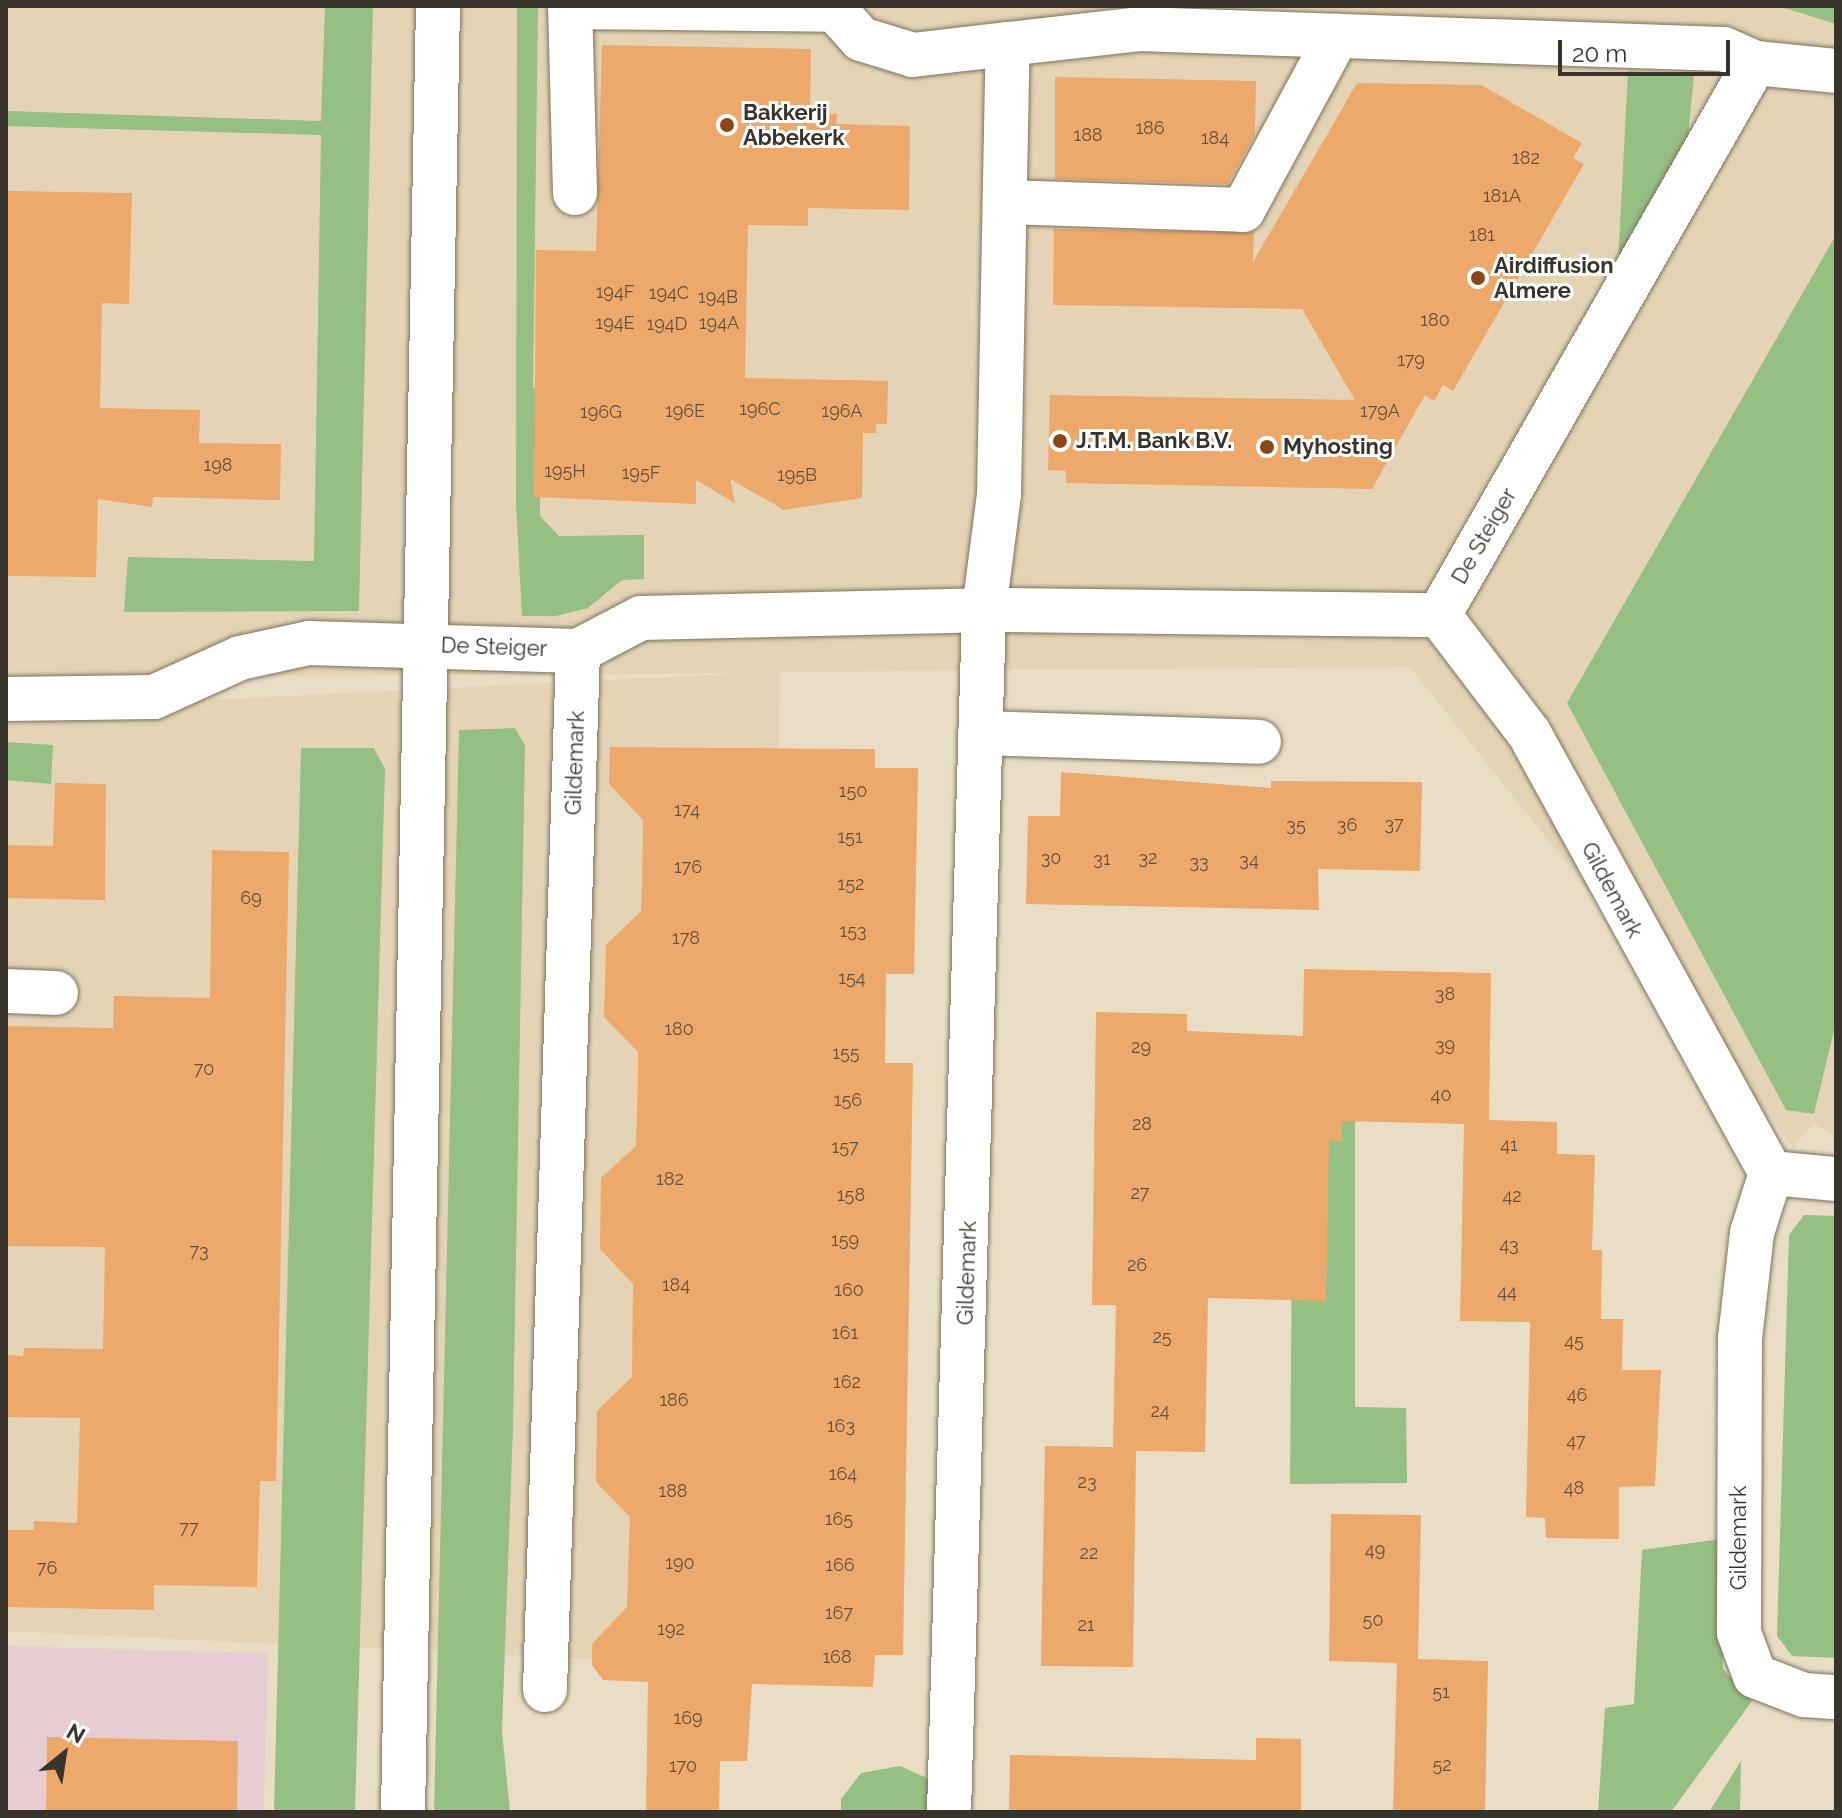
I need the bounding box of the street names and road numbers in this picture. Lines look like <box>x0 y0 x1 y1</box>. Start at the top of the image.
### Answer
street label: De Steiger <box>1446 483 1522 589</box>
street label: De Steiger <box>440 632 548 662</box>
street label: Gildemark <box>560 710 590 816</box>
street label: Gildemark <box>1576 838 1648 942</box>
street label: Gildemark <box>952 1220 982 1326</box>
street label: Gildemark <box>1726 1486 1752 1590</box>

